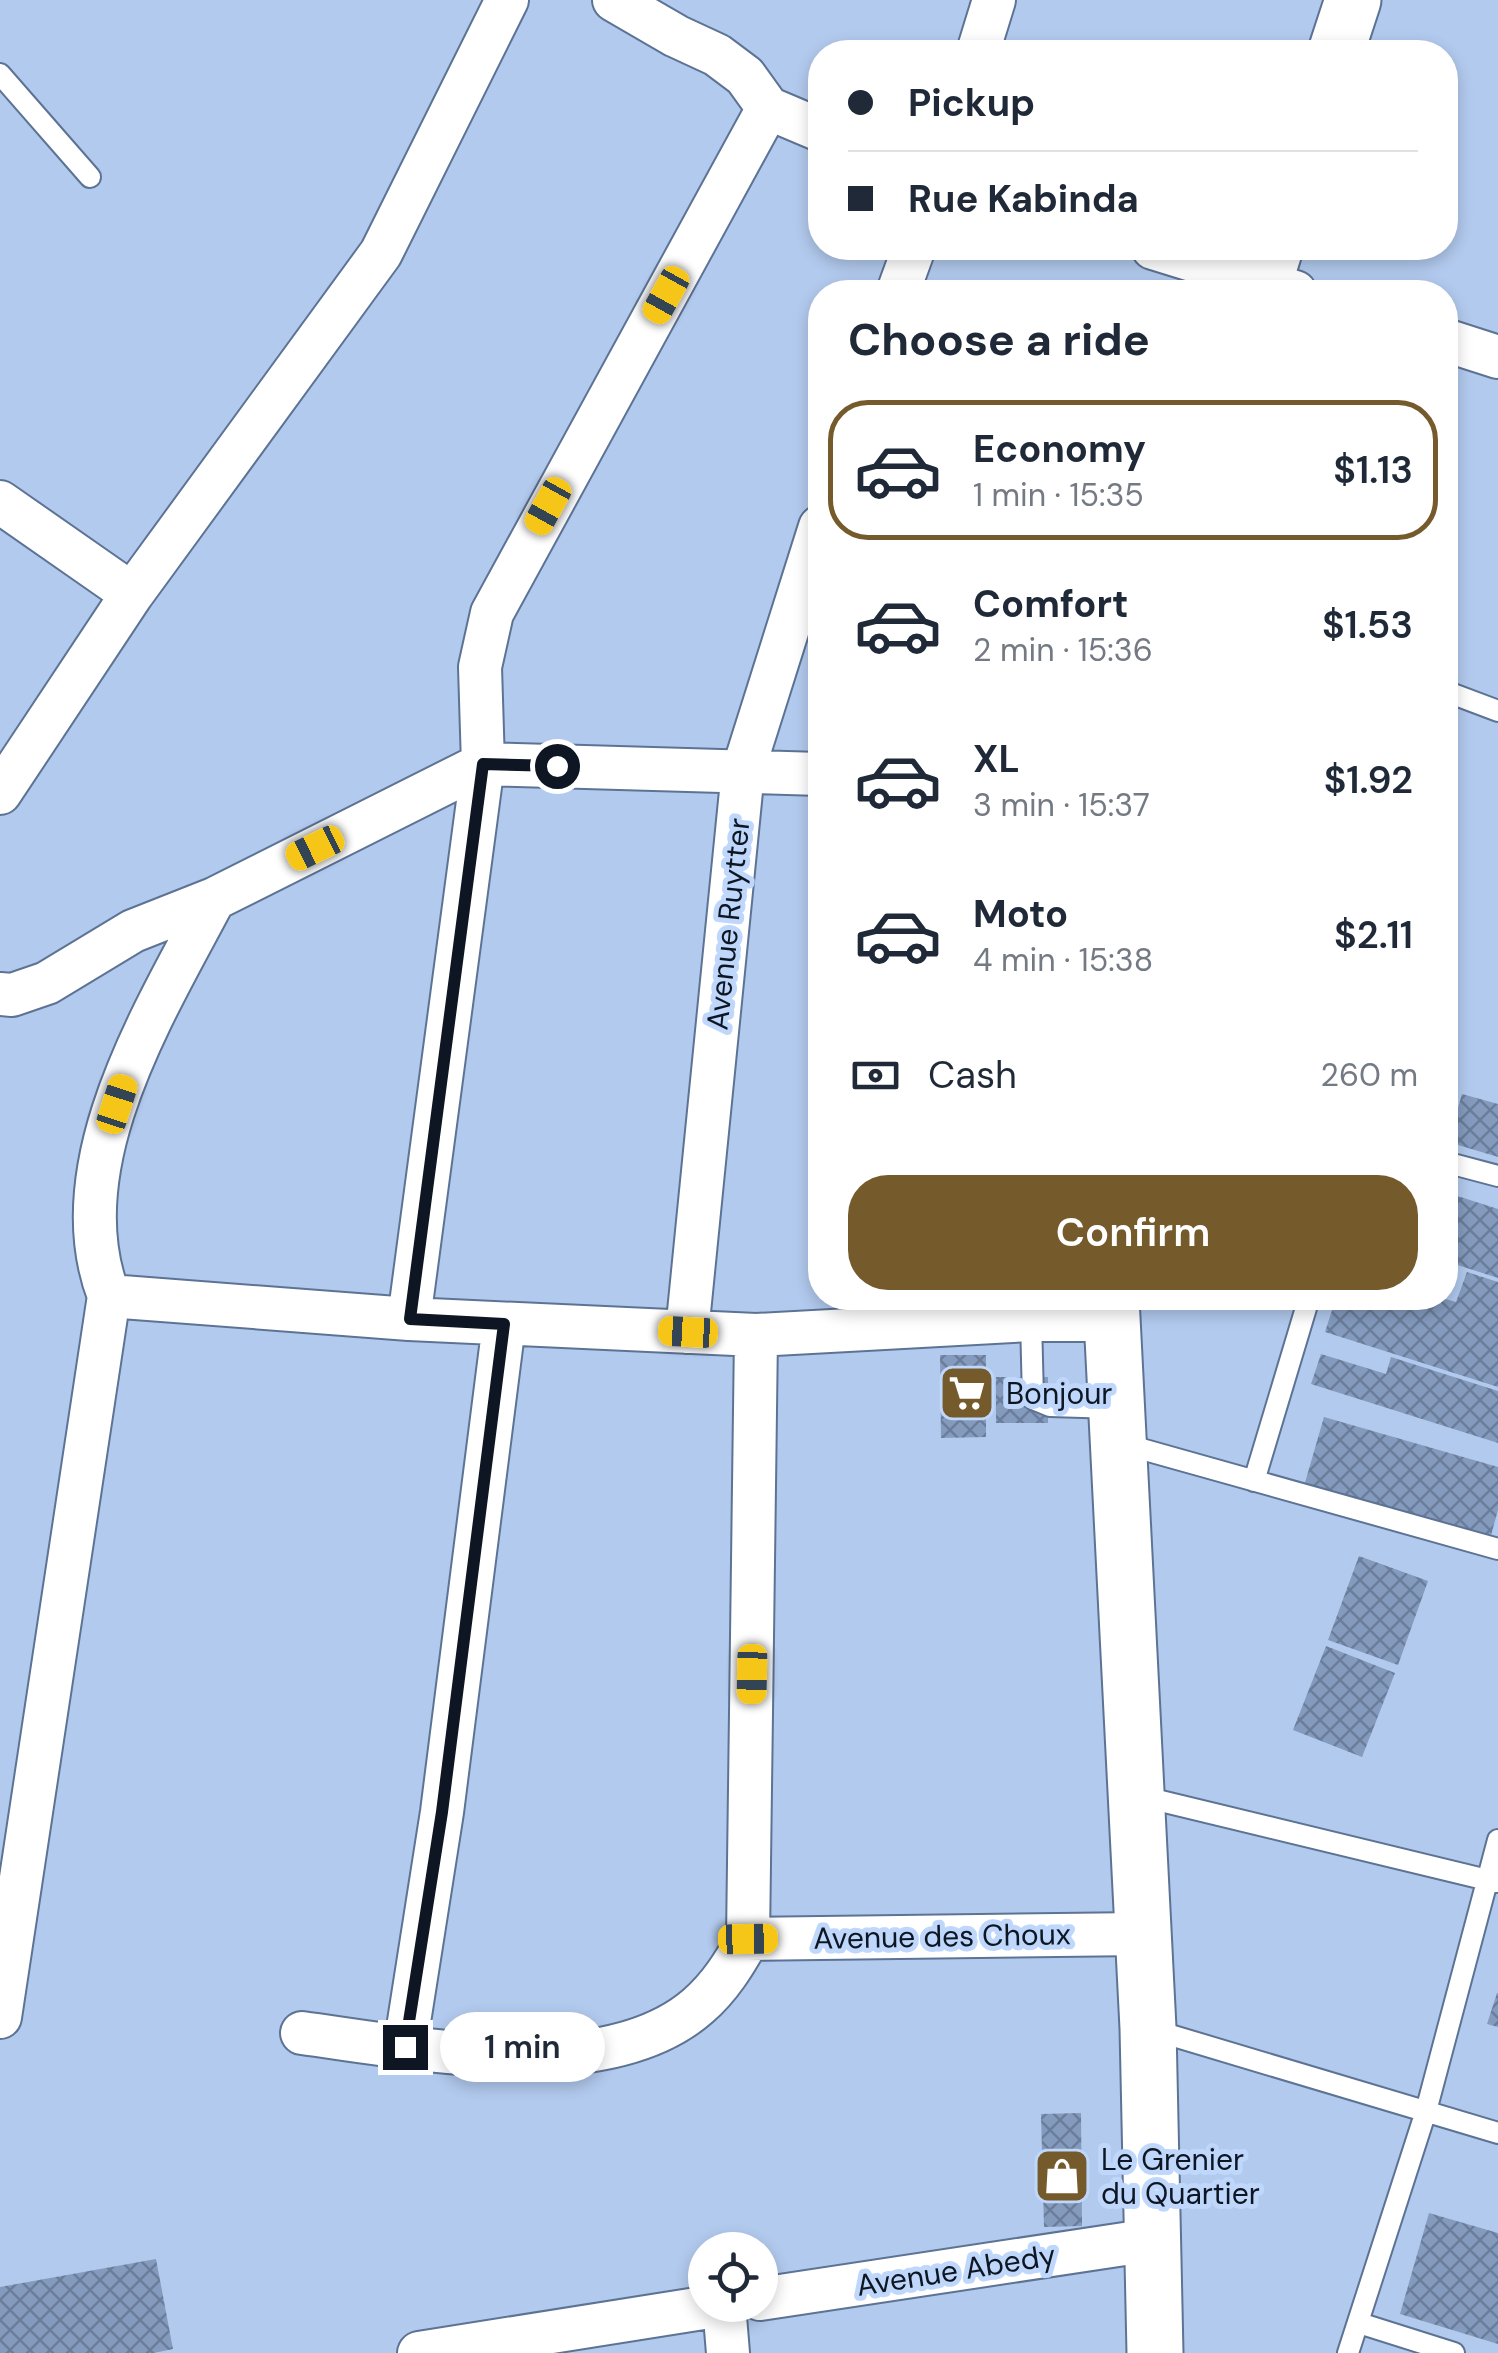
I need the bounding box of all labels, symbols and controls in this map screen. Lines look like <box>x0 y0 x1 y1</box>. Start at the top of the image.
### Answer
text: Pickup <box>908 78 1035 128</box>
text: Rue Kabinda <box>908 174 1139 224</box>
car <box>638 261 694 329</box>
text: Choose a ride <box>848 310 1150 369</box>
text: Economy <box>973 424 1146 474</box>
icon: car <box>853 425 943 515</box>
text: $1.13 <box>1333 445 1413 495</box>
car <box>520 472 576 540</box>
text: 1 min · 15:35 <box>973 474 1144 516</box>
text: Comfort <box>973 579 1129 629</box>
icon: car <box>853 580 943 670</box>
text: $1.53 <box>1322 600 1413 650</box>
text: 2 min · 15:36 <box>973 629 1153 671</box>
text: XL <box>973 734 1020 784</box>
icon: car <box>853 735 943 825</box>
route start <box>535 744 580 789</box>
text: $1.92 <box>1324 755 1413 805</box>
text: 3 min · 15:37 <box>973 784 1150 826</box>
street label: Avenue Ruytter <box>697 816 759 1032</box>
car <box>281 821 349 875</box>
text: Moto <box>973 889 1068 939</box>
icon: car <box>853 890 943 980</box>
text: $2.11 <box>1334 910 1413 960</box>
text: 4 min · 15:38 <box>973 939 1153 981</box>
icon: cash <box>848 1048 903 1103</box>
text: Cash <box>928 1050 1017 1100</box>
text: 260 m <box>1321 1054 1418 1096</box>
car <box>93 1071 141 1137</box>
button: Confirm <box>848 1175 1418 1290</box>
car <box>657 1315 719 1349</box>
supermarket icon: Bonjour <box>937 1363 997 1423</box>
place label: Bonjour <box>1006 1374 1112 1413</box>
car <box>736 1644 768 1704</box>
street label: Avenue des Choux <box>813 1914 1071 1958</box>
car <box>718 1923 778 1955</box>
callout: 1 min <box>440 2012 605 2082</box>
route end <box>383 2025 428 2070</box>
text: 1 min <box>484 2026 561 2068</box>
place label: Le Grenier du Quartier <box>1101 2140 1260 2213</box>
shop icon: Le Grenier du Quartier <box>1032 2146 1092 2206</box>
map controls <box>688 2232 778 2322</box>
button: locate <box>688 2232 778 2322</box>
street label: Avenue Abedy <box>854 2235 1059 2305</box>

